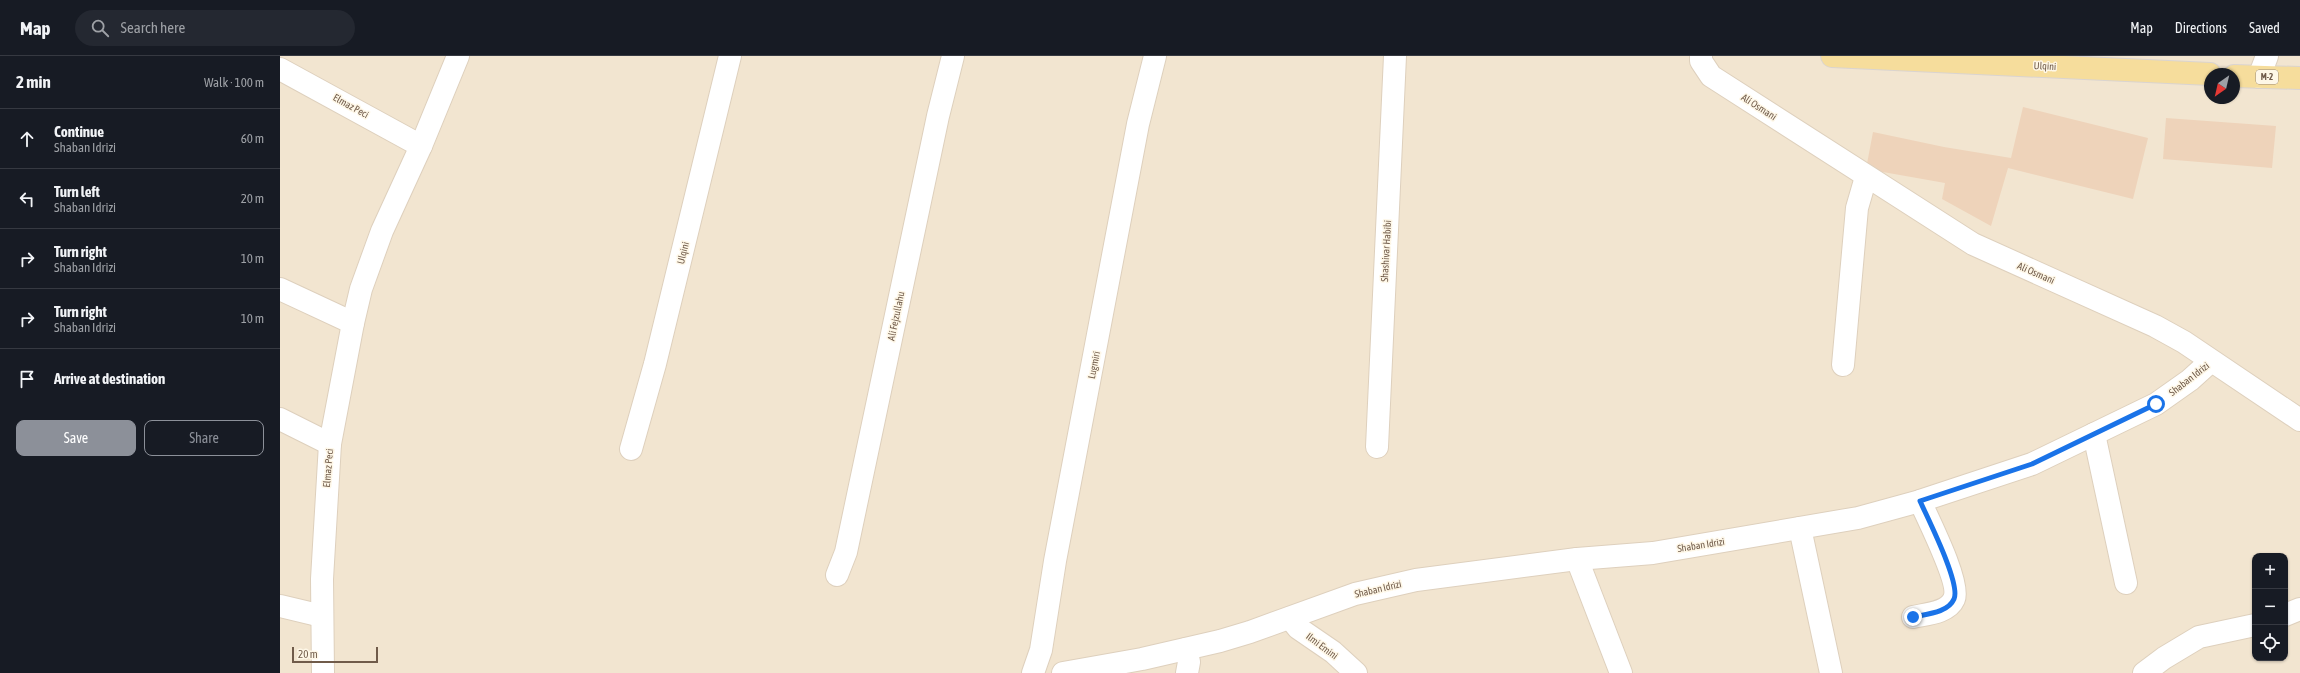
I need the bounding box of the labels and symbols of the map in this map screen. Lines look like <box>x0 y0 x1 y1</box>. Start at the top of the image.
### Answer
street label: Ulqini <box>2033 60 2057 72</box>
north arrow <box>2204 68 2240 104</box>
road number: M-2 <box>2256 70 2278 84</box>
street label: Elmaz Peci <box>331 92 371 120</box>
street label: Ali Osmani <box>1739 92 1779 122</box>
street label: Shashivar Habibi <box>1379 220 1393 282</box>
street label: Ulqini <box>675 241 691 265</box>
street label: Ali Osmani <box>2016 260 2056 286</box>
street label: Ali Fejzullahu <box>885 290 907 342</box>
street label: Lugmiri <box>1086 350 1102 380</box>
street label: Shaban Idrizi <box>2167 360 2211 398</box>
route start <box>2147 395 2165 413</box>
street label: Elmaz Peci <box>321 448 335 488</box>
street label: Shaban Idrizi <box>1677 536 1725 554</box>
street label: Shaban Idrizi <box>1353 578 1403 600</box>
route end <box>1904 608 1922 626</box>
street label: Ilmi Emini <box>1304 630 1340 662</box>
scale bar <box>292 645 378 664</box>

